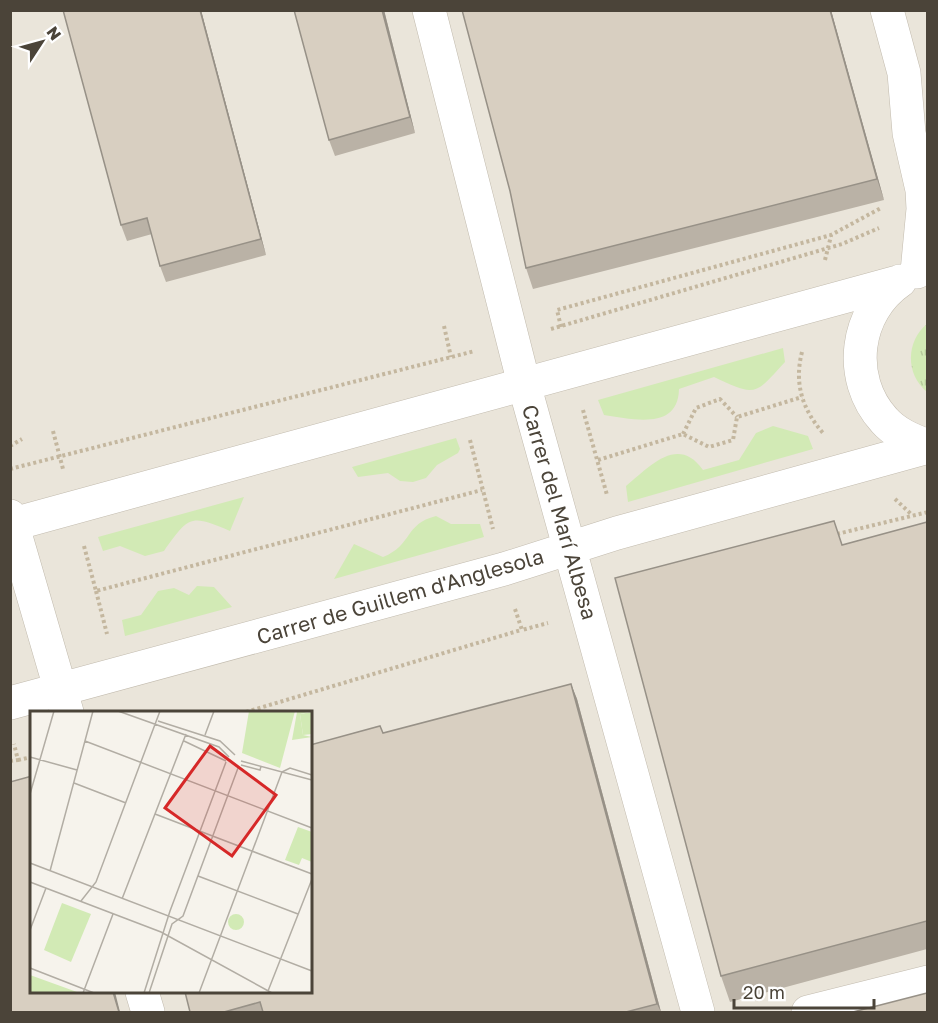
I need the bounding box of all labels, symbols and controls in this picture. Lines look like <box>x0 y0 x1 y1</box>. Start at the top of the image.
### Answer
north arrow <box>12 12 72 72</box>
text: N <box>42 22 66 44</box>
street label: Carrer del Marí Albesa <box>517 401 603 623</box>
street label: Carrer de Guillem d'Anglesola <box>253 543 547 649</box>
inset map <box>30 711 312 993</box>
scale bar <box>734 972 874 1010</box>
text: 20 m <box>743 981 785 1003</box>

